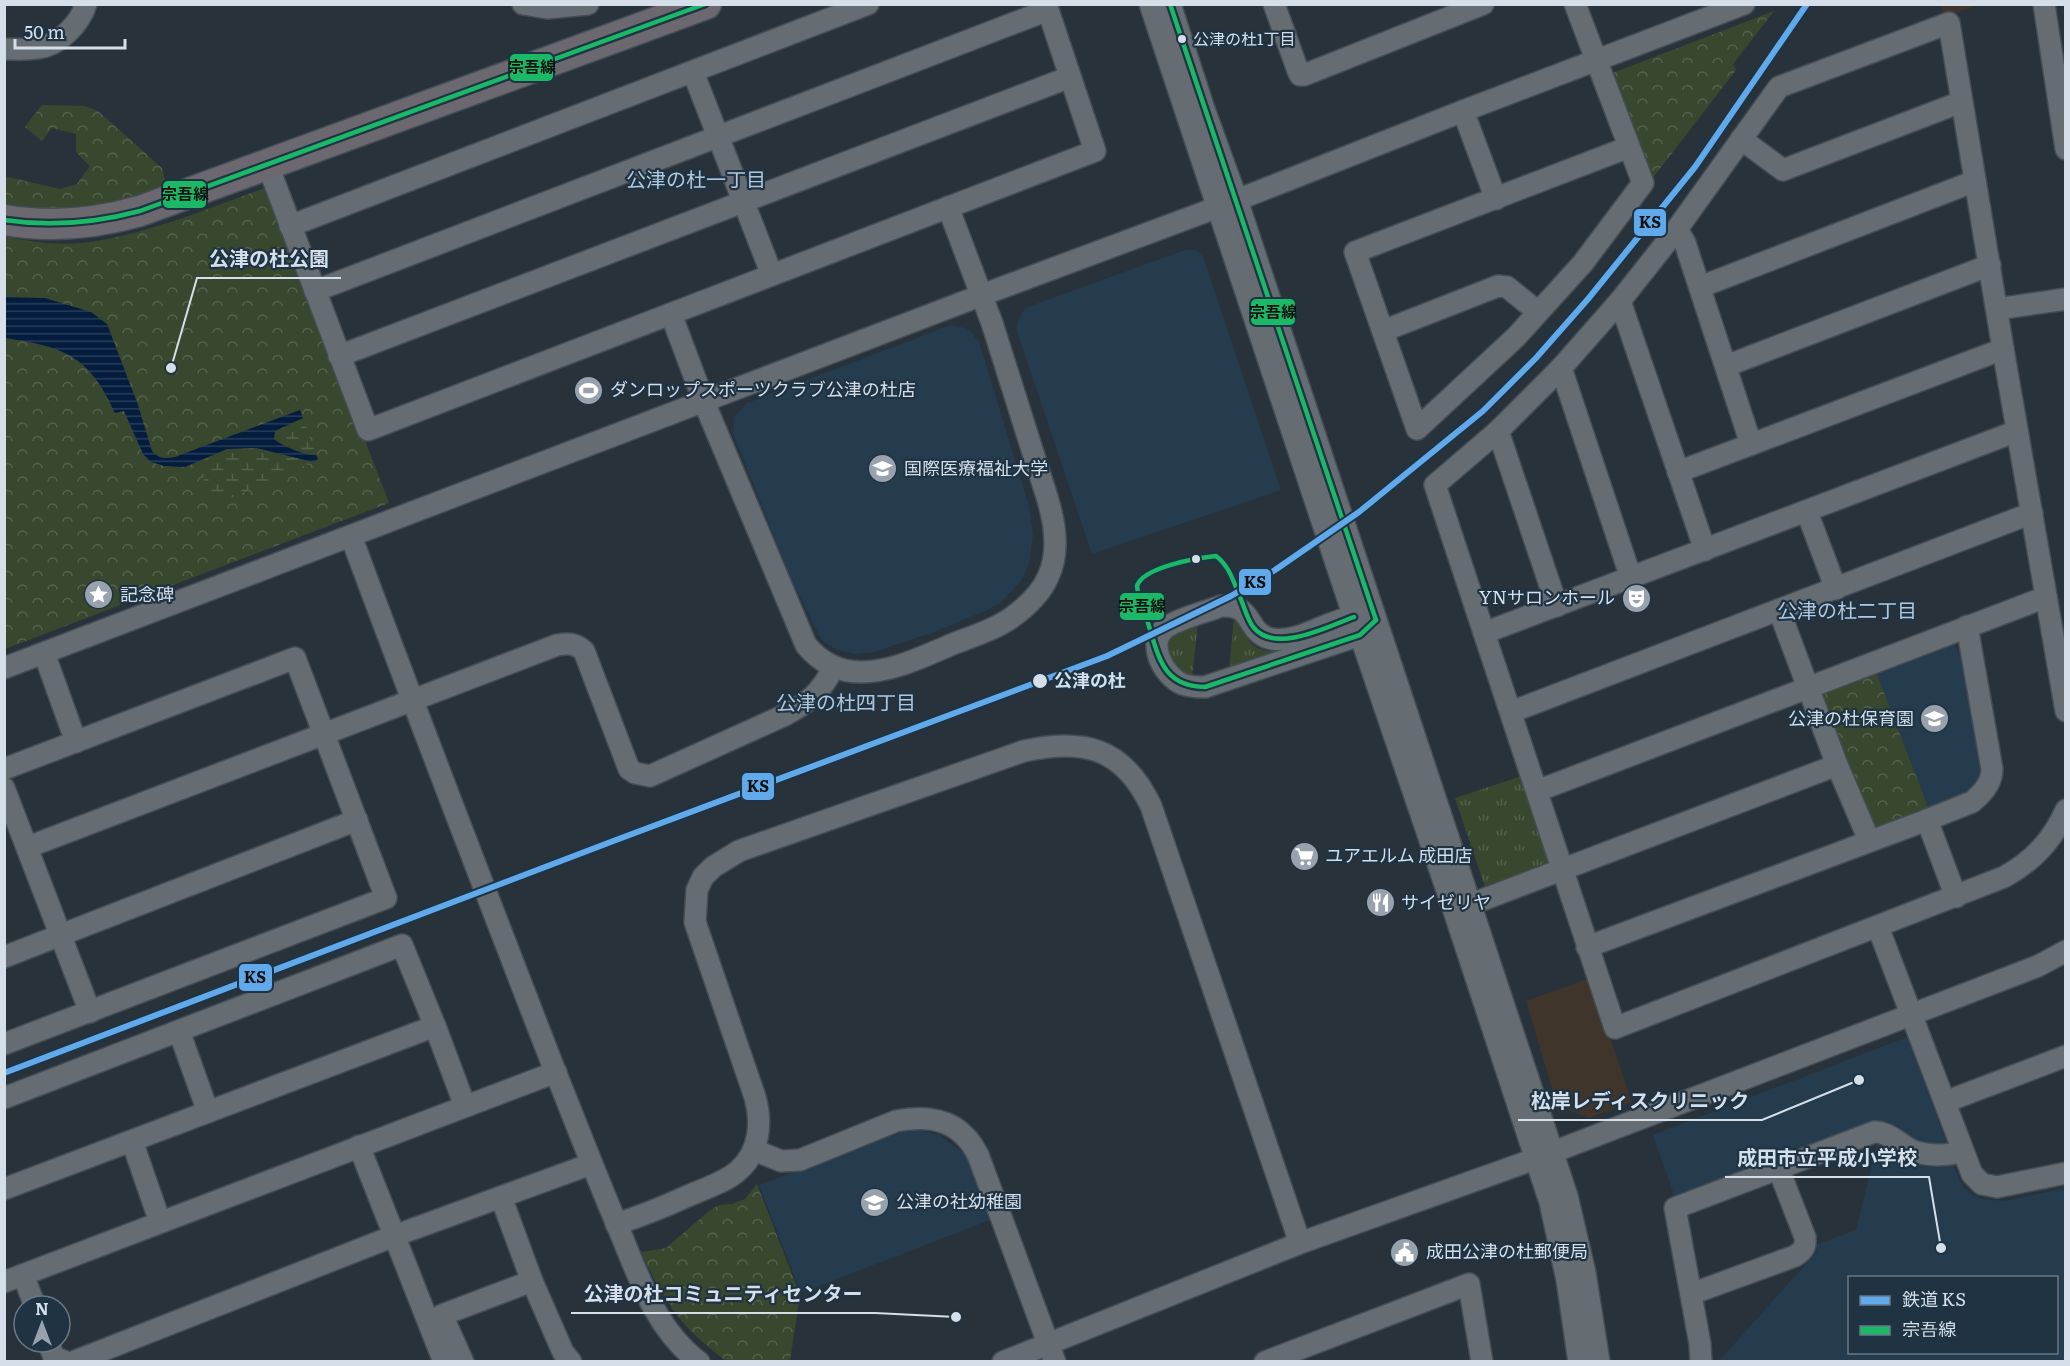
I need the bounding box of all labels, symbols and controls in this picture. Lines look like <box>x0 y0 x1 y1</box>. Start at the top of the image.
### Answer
scale bar <box>15 12 124 50</box>
text: 50 m <box>24 18 65 45</box>
place label: 公津の杜1丁目 <box>1193 26 1296 50</box>
marker: 公津の杜1丁目 <box>1176 33 1188 45</box>
line badge: 宗吾線 <box>509 53 554 82</box>
text: 宗吾線 <box>508 54 556 78</box>
district label: 公津の杜一丁目 <box>626 163 766 193</box>
line badge: 宗吾線 <box>162 180 207 209</box>
text: 宗吾線 <box>161 181 209 205</box>
line badge: KS <box>1633 208 1667 237</box>
text: KS <box>1639 209 1661 233</box>
callout: 公津の杜公園 <box>197 240 341 278</box>
text: 公津の杜公園 <box>209 242 329 272</box>
line badge: 宗吾線 <box>1250 298 1296 326</box>
text: 宗吾線 <box>1249 299 1297 323</box>
sports icon: ダンロップスポーツクラブ公津の杜店 <box>573 374 605 406</box>
place label: ダンロップスポーツクラブ公津の杜店 <box>610 375 916 402</box>
school or university icon: 国際医療福祉大学 <box>867 453 899 485</box>
place label: 国際医療福祉大学 <box>904 454 1048 481</box>
unlabelled marker <box>1190 553 1202 565</box>
line badge: KS <box>1238 568 1272 596</box>
text: KS <box>1244 569 1266 593</box>
place icon: 記念碑 <box>83 579 115 611</box>
place label: 記念碑 <box>120 580 174 607</box>
theatre icon: YNサロンホール <box>1620 582 1652 614</box>
place label: YNサロンホール <box>1479 583 1615 610</box>
line badge: 宗吾線 <box>1119 592 1165 621</box>
text: 宗吾線 <box>1118 593 1166 617</box>
district label: 公津の杜二丁目 <box>1777 594 1917 624</box>
place label: 公津の杜 <box>1054 666 1126 693</box>
marker: 公津の杜 <box>1031 672 1049 690</box>
district label: 公津の杜四丁目 <box>776 686 916 716</box>
school or university icon: 公津の杜保育園 <box>1919 703 1951 735</box>
place label: 公津の杜保育園 <box>1788 704 1914 731</box>
line badge: KS <box>741 772 775 801</box>
text: KS <box>747 773 769 797</box>
supermarket icon: ユアエルム 成田店 <box>1288 840 1320 872</box>
place label: ユアエルム 成田店 <box>1325 841 1472 868</box>
restaurant icon: サイゼリヤ <box>1364 887 1396 919</box>
place label: サイゼリヤ <box>1401 888 1491 915</box>
line badge: KS <box>238 963 273 992</box>
text: KS <box>244 964 266 988</box>
callout: 松岸レディスクリニック <box>1518 1082 1762 1120</box>
text: 松岸レディスクリニック <box>1531 1084 1749 1114</box>
callout: 成田市立平成小学校 <box>1725 1139 1929 1177</box>
text: 成田市立平成小学校 <box>1737 1141 1917 1171</box>
school or university icon: 公津の社幼稚園 <box>859 1186 891 1218</box>
place label: 公津の社幼稚園 <box>896 1187 1022 1214</box>
public building icon: 成田公津の杜郵便局 <box>1389 1236 1421 1268</box>
place label: 成田公津の杜郵便局 <box>1426 1237 1588 1264</box>
callout: 公津の杜コミュニティセンター <box>571 1275 875 1313</box>
legend <box>1848 1276 2058 1354</box>
text: 公津の杜コミュニティセンター <box>584 1277 862 1307</box>
text: 鉄道 KS <box>1902 1285 1966 1312</box>
north arrow <box>12 1294 72 1354</box>
text: N <box>35 1296 49 1320</box>
text: 宗吾線 <box>1902 1315 1956 1342</box>

